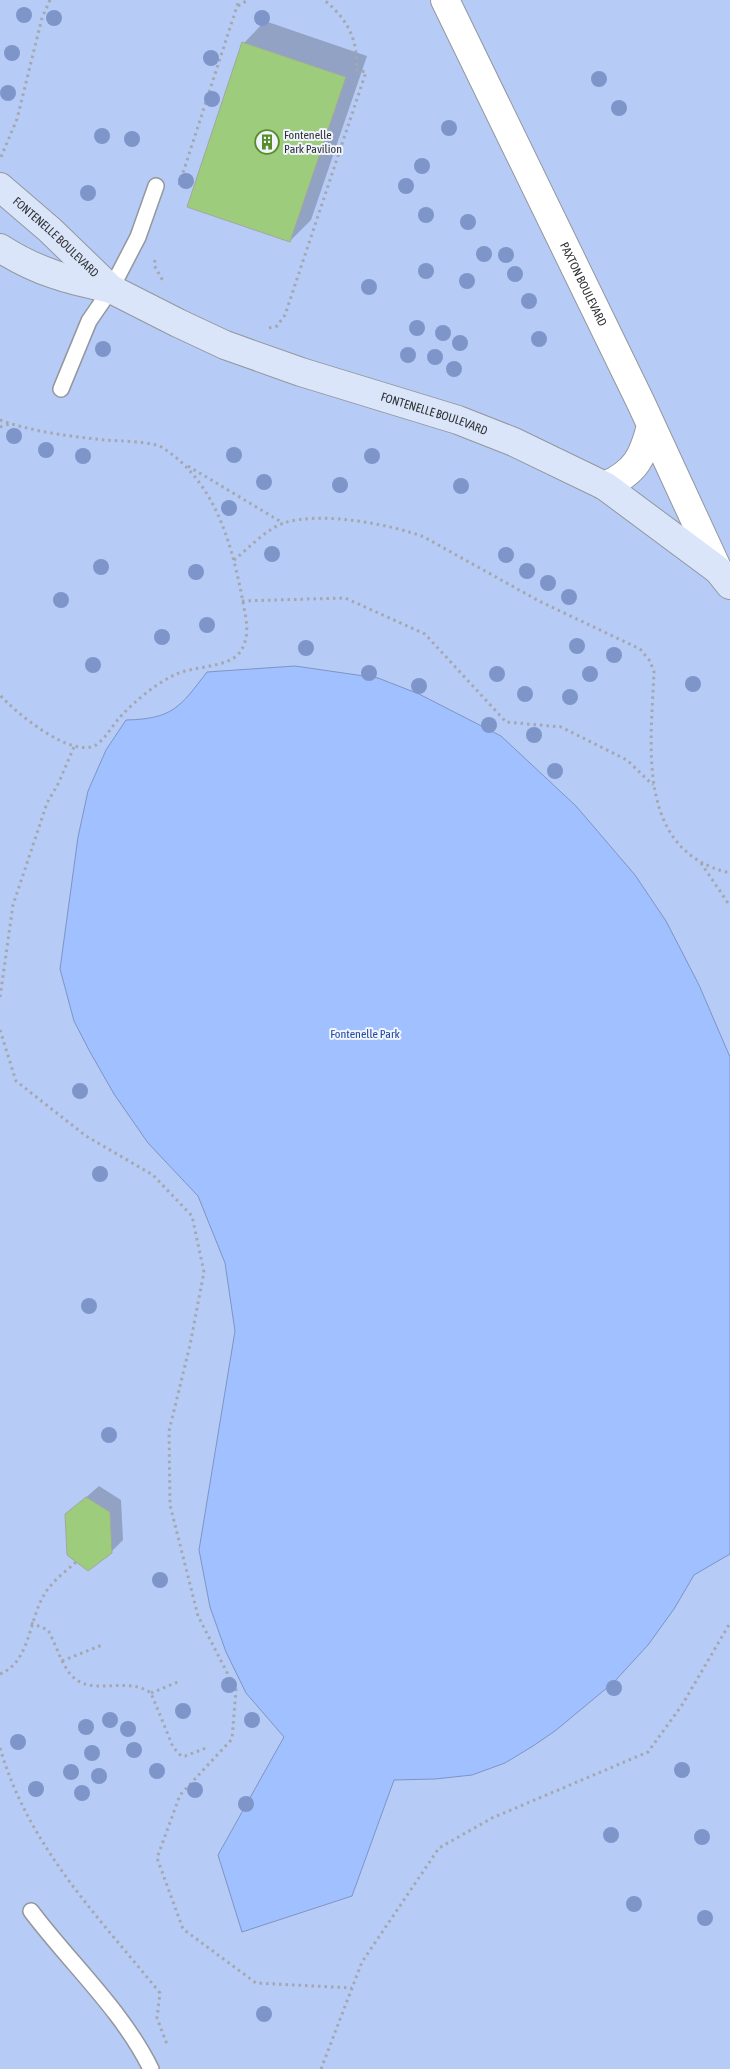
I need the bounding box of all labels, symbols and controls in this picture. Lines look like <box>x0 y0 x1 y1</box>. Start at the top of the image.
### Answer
place label: Fontenelle Park Pavilion <box>284 128 342 156</box>
building icon: Fontenelle Park Pavilion <box>254 129 280 155</box>
street label: FONTENELLE BOULEVARD <box>10 194 102 280</box>
street label: PAXTON BOULEVARD <box>557 240 610 329</box>
street label: FONTENELLE BOULEVARD <box>379 390 490 438</box>
park label: Fontenelle Park <box>330 1027 400 1041</box>

